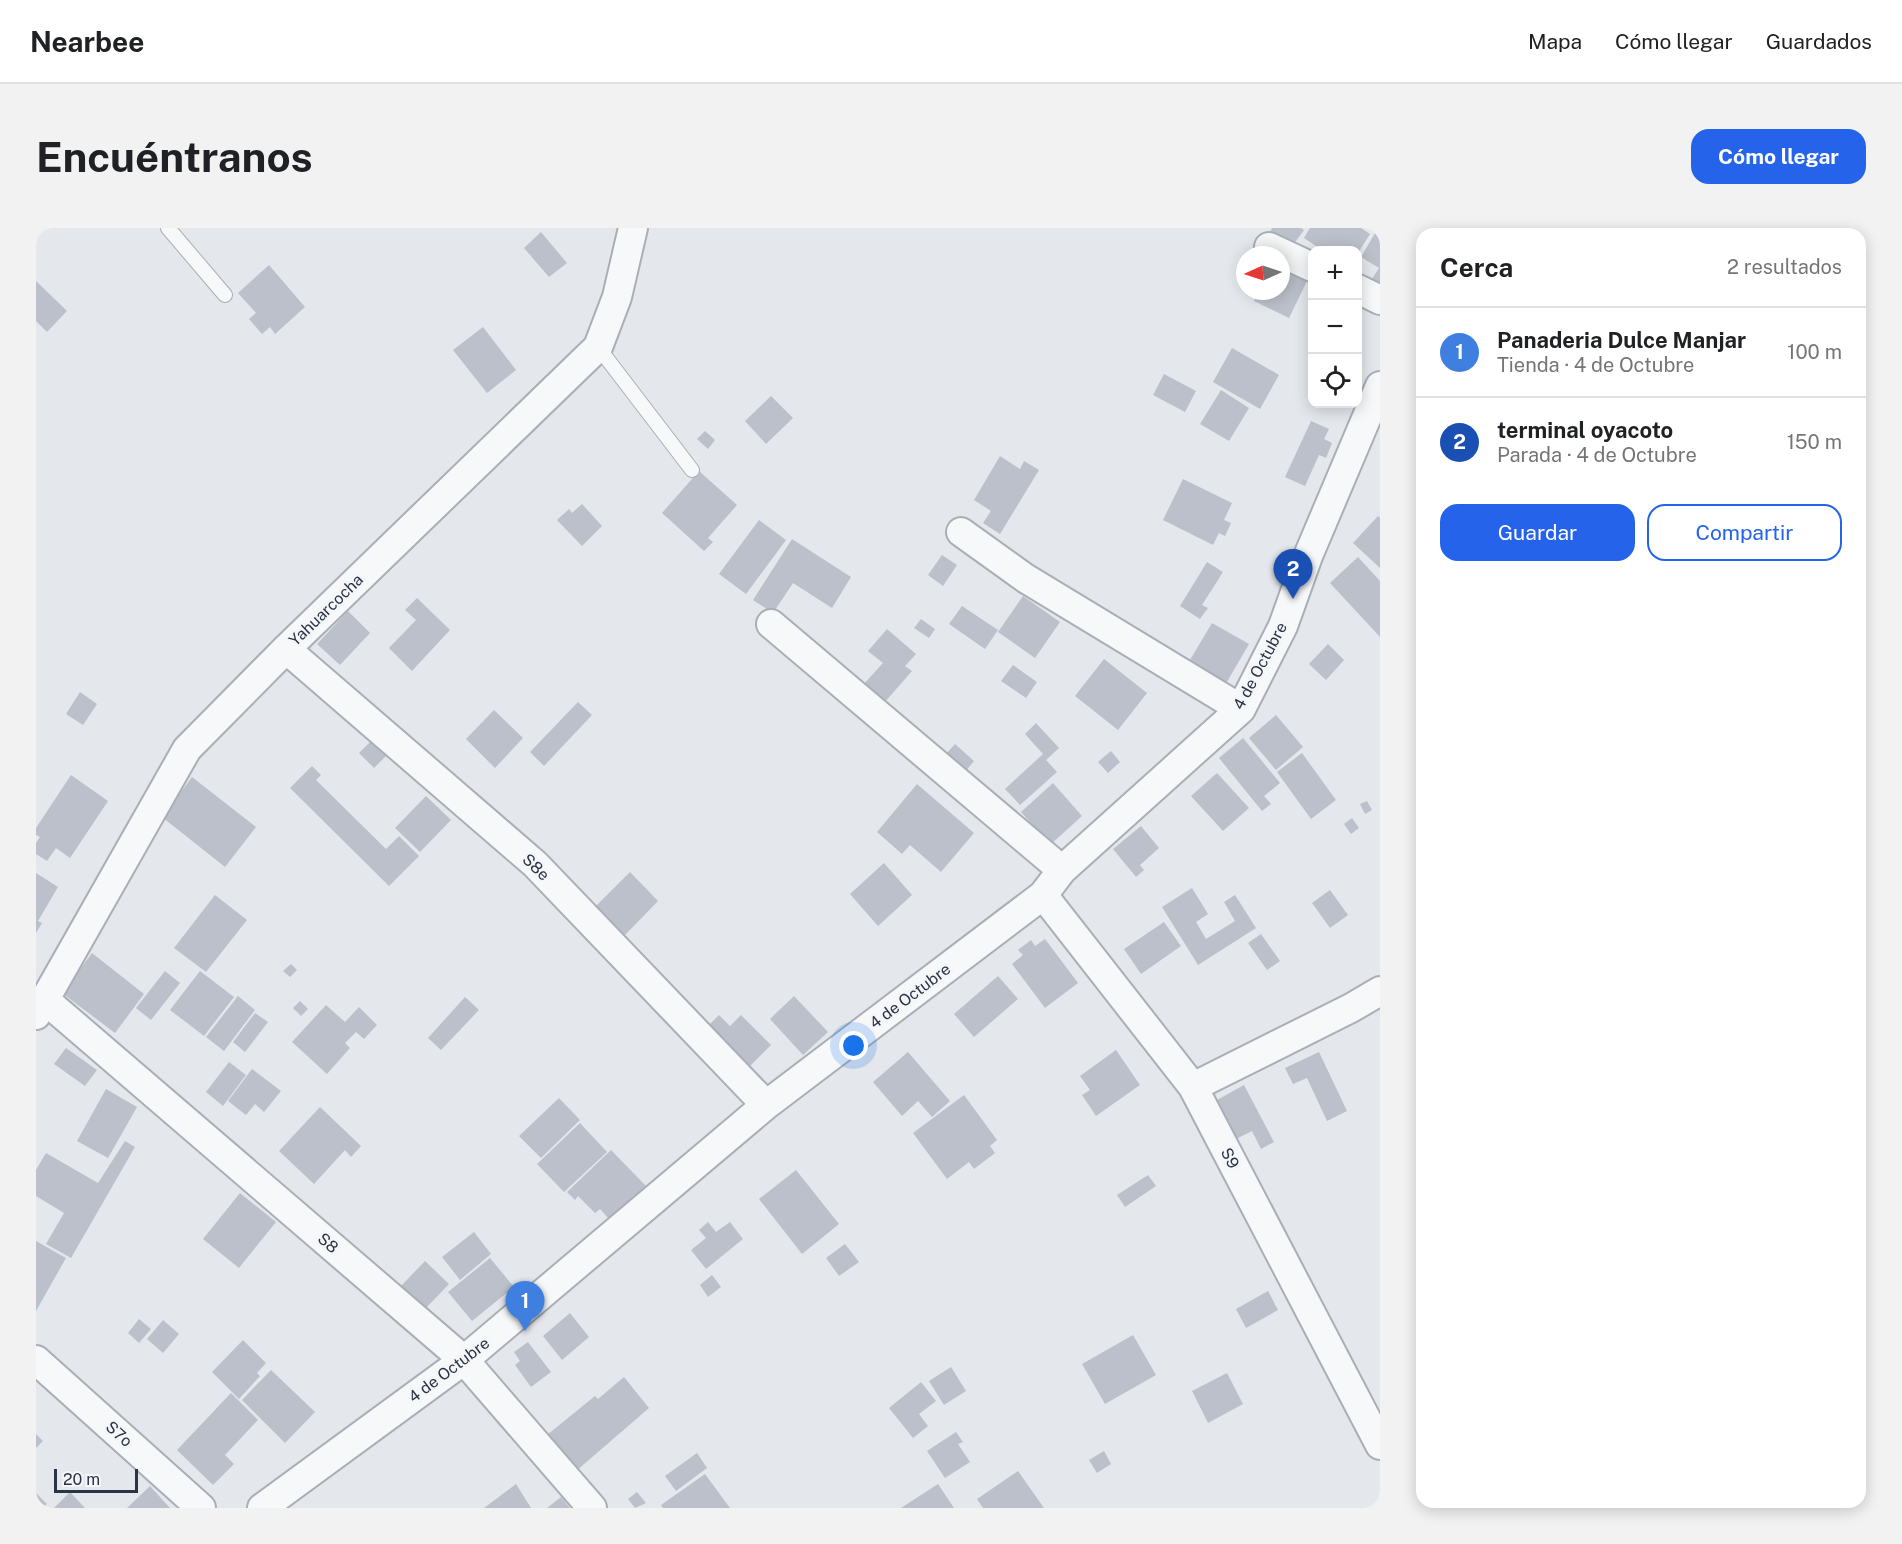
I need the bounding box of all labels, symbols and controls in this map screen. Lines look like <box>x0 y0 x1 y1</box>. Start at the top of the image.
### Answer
text: Nearbee <box>30 25 144 58</box>
text: Mapa <box>1528 29 1582 54</box>
text: Cómo llegar <box>1615 29 1733 54</box>
text: Guardados <box>1766 29 1872 54</box>
button: Cómo llegar <box>1691 129 1866 184</box>
text: Encuéntranos <box>36 132 313 181</box>
north arrow <box>1236 246 1290 300</box>
map controls <box>1308 246 1362 408</box>
button: + <box>1308 246 1362 300</box>
text: Cerca <box>1440 252 1513 283</box>
text: 2 resultados <box>1727 255 1842 279</box>
button: − <box>1308 300 1362 354</box>
text: Panaderia Dulce Manjar <box>1497 327 1746 353</box>
text: 1 <box>1455 340 1464 364</box>
text: 100 m <box>1787 340 1842 364</box>
text: Tienda · 4 de Octubre <box>1497 353 1694 377</box>
button: locate <box>1308 354 1362 408</box>
text: terminal oyacoto <box>1497 417 1673 443</box>
text: 2 <box>1453 430 1466 454</box>
text: 150 m <box>1787 430 1842 454</box>
text: Parada · 4 de Octubre <box>1497 443 1697 467</box>
button: Guardar <box>1440 504 1635 561</box>
button: Compartir <box>1647 504 1842 561</box>
pin: 2 <box>1274 550 1312 599</box>
street label: Yahuarcocha <box>285 570 367 650</box>
street label: 4 de Octubre <box>1229 619 1291 713</box>
street label: S8e <box>519 850 553 884</box>
street label: 4 de Octubre <box>866 959 954 1033</box>
your location <box>839 1031 868 1060</box>
street label: S9 <box>1217 1144 1243 1172</box>
street label: S8 <box>314 1229 342 1257</box>
pin: 1 <box>506 1282 544 1331</box>
street label: 4 de Octubre <box>405 1333 493 1407</box>
street label: S7o <box>102 1417 136 1451</box>
scale bar <box>54 1466 138 1494</box>
text: 20 m <box>63 1470 100 1489</box>

